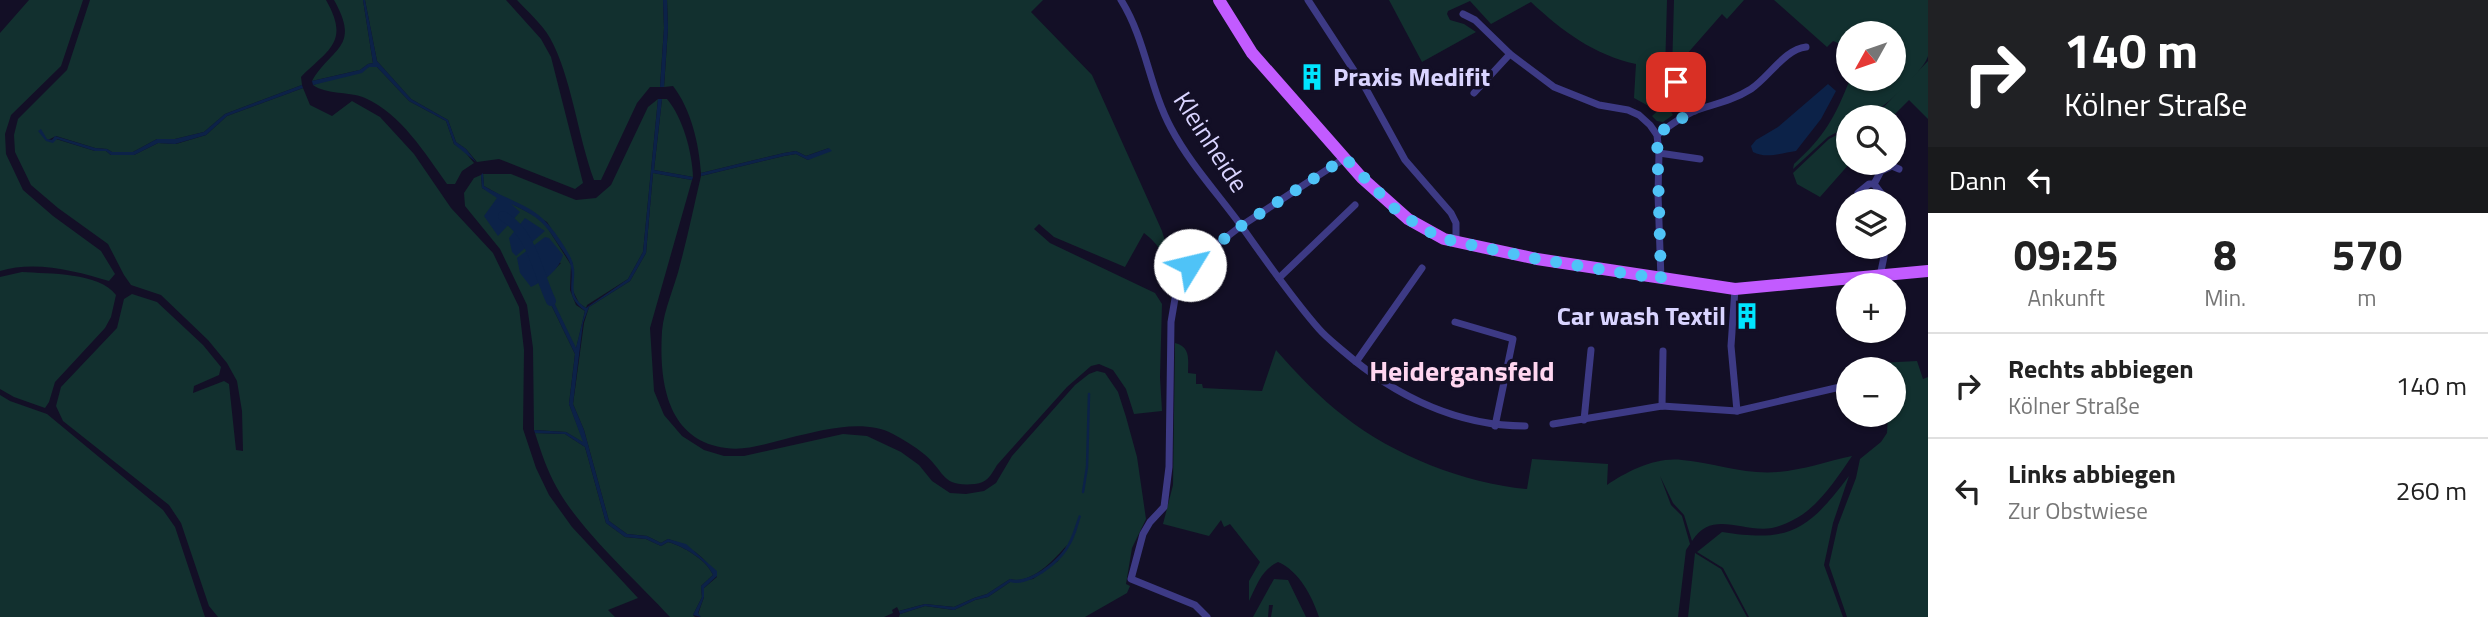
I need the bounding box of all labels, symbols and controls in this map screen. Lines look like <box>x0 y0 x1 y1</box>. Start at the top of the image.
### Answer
text: 140 m <box>2064 12 2198 87</box>
north arrow <box>1836 21 1906 91</box>
map controls <box>1836 21 1906 427</box>
icon: right <box>1949 28 2040 119</box>
pin <box>1646 52 1706 112</box>
place label: Praxis Medifit <box>1333 57 1490 96</box>
building icon: Praxis Medifit <box>1297 62 1327 92</box>
icon: arrive <box>1657 63 1695 101</box>
text: Kölner Straße <box>2064 80 2247 128</box>
street label: Kleinheide <box>1164 84 1259 200</box>
button: search <box>1836 105 1906 175</box>
text: Dann <box>1949 161 2007 200</box>
icon: left <box>2021 161 2059 199</box>
button: layers <box>1836 189 1906 259</box>
text: 09:25 <box>2014 222 2119 286</box>
text: 8 <box>2213 222 2237 286</box>
text: 570 <box>2332 222 2402 286</box>
position arrow <box>1153 228 1227 302</box>
button: + <box>1836 273 1906 343</box>
text: Ankunft <box>2027 280 2105 315</box>
text: Min. <box>2204 280 2246 315</box>
text: m <box>2357 280 2377 315</box>
place label: Car wash Textil <box>1557 296 1726 335</box>
building icon: Car wash Textil <box>1732 301 1762 331</box>
district label: Heidergansfeld <box>1369 349 1555 392</box>
text: Rechts abbiegen <box>2008 349 2194 388</box>
button: − <box>1836 357 1906 427</box>
text: 140 m <box>2396 366 2467 405</box>
icon: right <box>1949 367 1987 405</box>
text: Kölner Straße <box>2008 388 2140 423</box>
text: Links abbiegen <box>2008 454 2176 493</box>
text: 260 m <box>2396 471 2467 510</box>
icon: left <box>1949 472 1987 510</box>
text: Zur Obstwiese <box>2008 493 2148 528</box>

